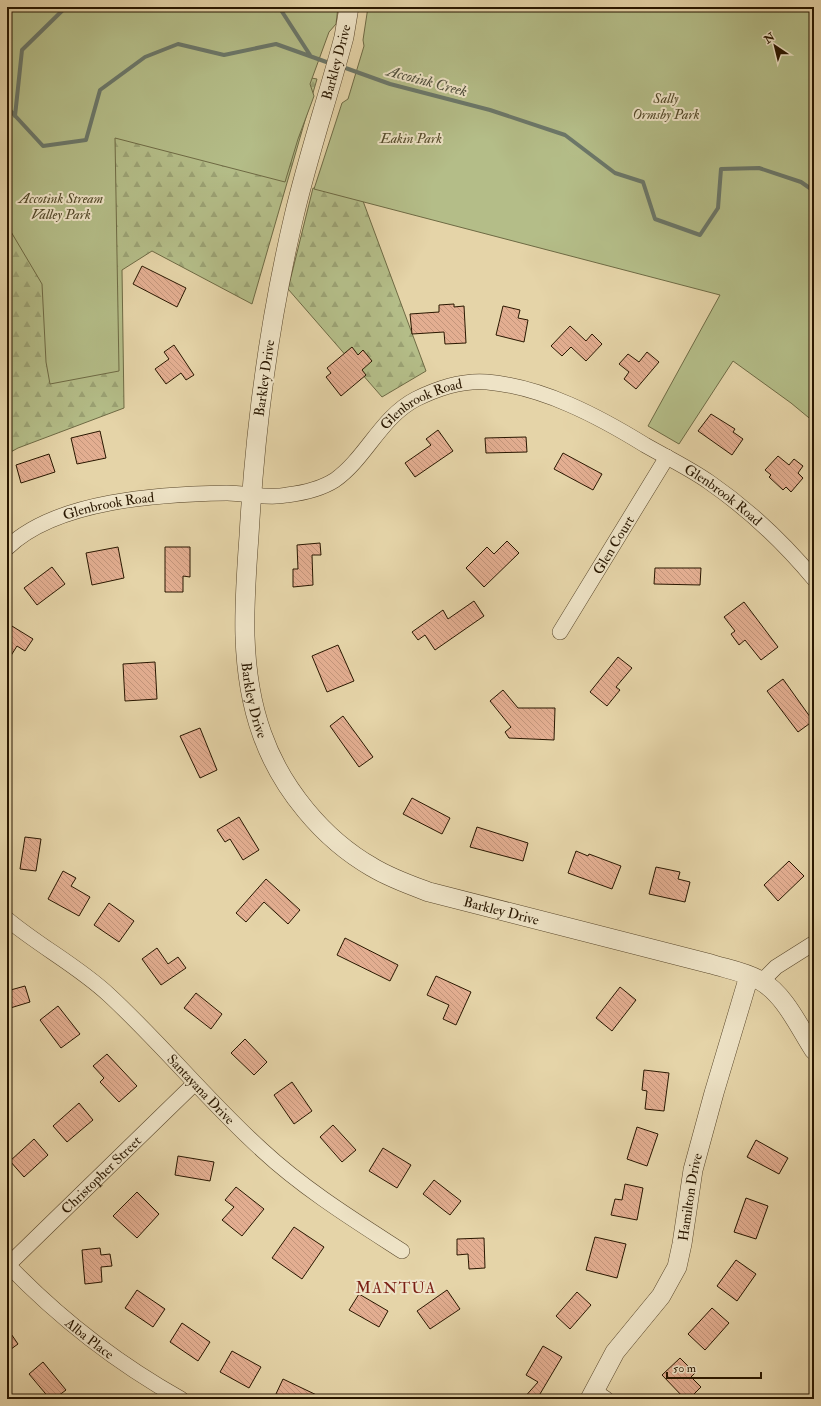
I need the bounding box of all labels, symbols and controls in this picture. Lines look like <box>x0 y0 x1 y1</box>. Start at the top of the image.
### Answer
street label: Barkley Drive <box>318 22 356 102</box>
north arrow <box>755 26 795 66</box>
text: N <box>761 29 778 47</box>
water label: Accotink Creek <box>383 61 469 101</box>
park label: Sally Ormsby Park <box>632 90 700 123</box>
park label: Eakin Park <box>379 130 442 147</box>
park label: Accotink Stream Valley Park <box>17 190 103 223</box>
street label: Barkley Drive <box>251 338 279 418</box>
street label: Glenbrook Road <box>377 375 464 433</box>
street label: Glenbrook Road <box>681 461 765 529</box>
street label: Glenbrook Road <box>61 489 155 524</box>
street label: Glen Court <box>589 513 638 578</box>
street label: Barkley Drive <box>238 661 271 741</box>
street label: Barkley Drive <box>462 893 541 929</box>
street label: Santayana Drive <box>163 1051 238 1128</box>
street label: Christopher Street <box>58 1132 145 1218</box>
street label: Hamilton Drive <box>675 1151 706 1242</box>
district label: MANTUA <box>355 1278 437 1298</box>
street label: Alba Place <box>61 1314 117 1363</box>
scale bar <box>667 1354 761 1380</box>
text: 50 m <box>673 1361 697 1376</box>

